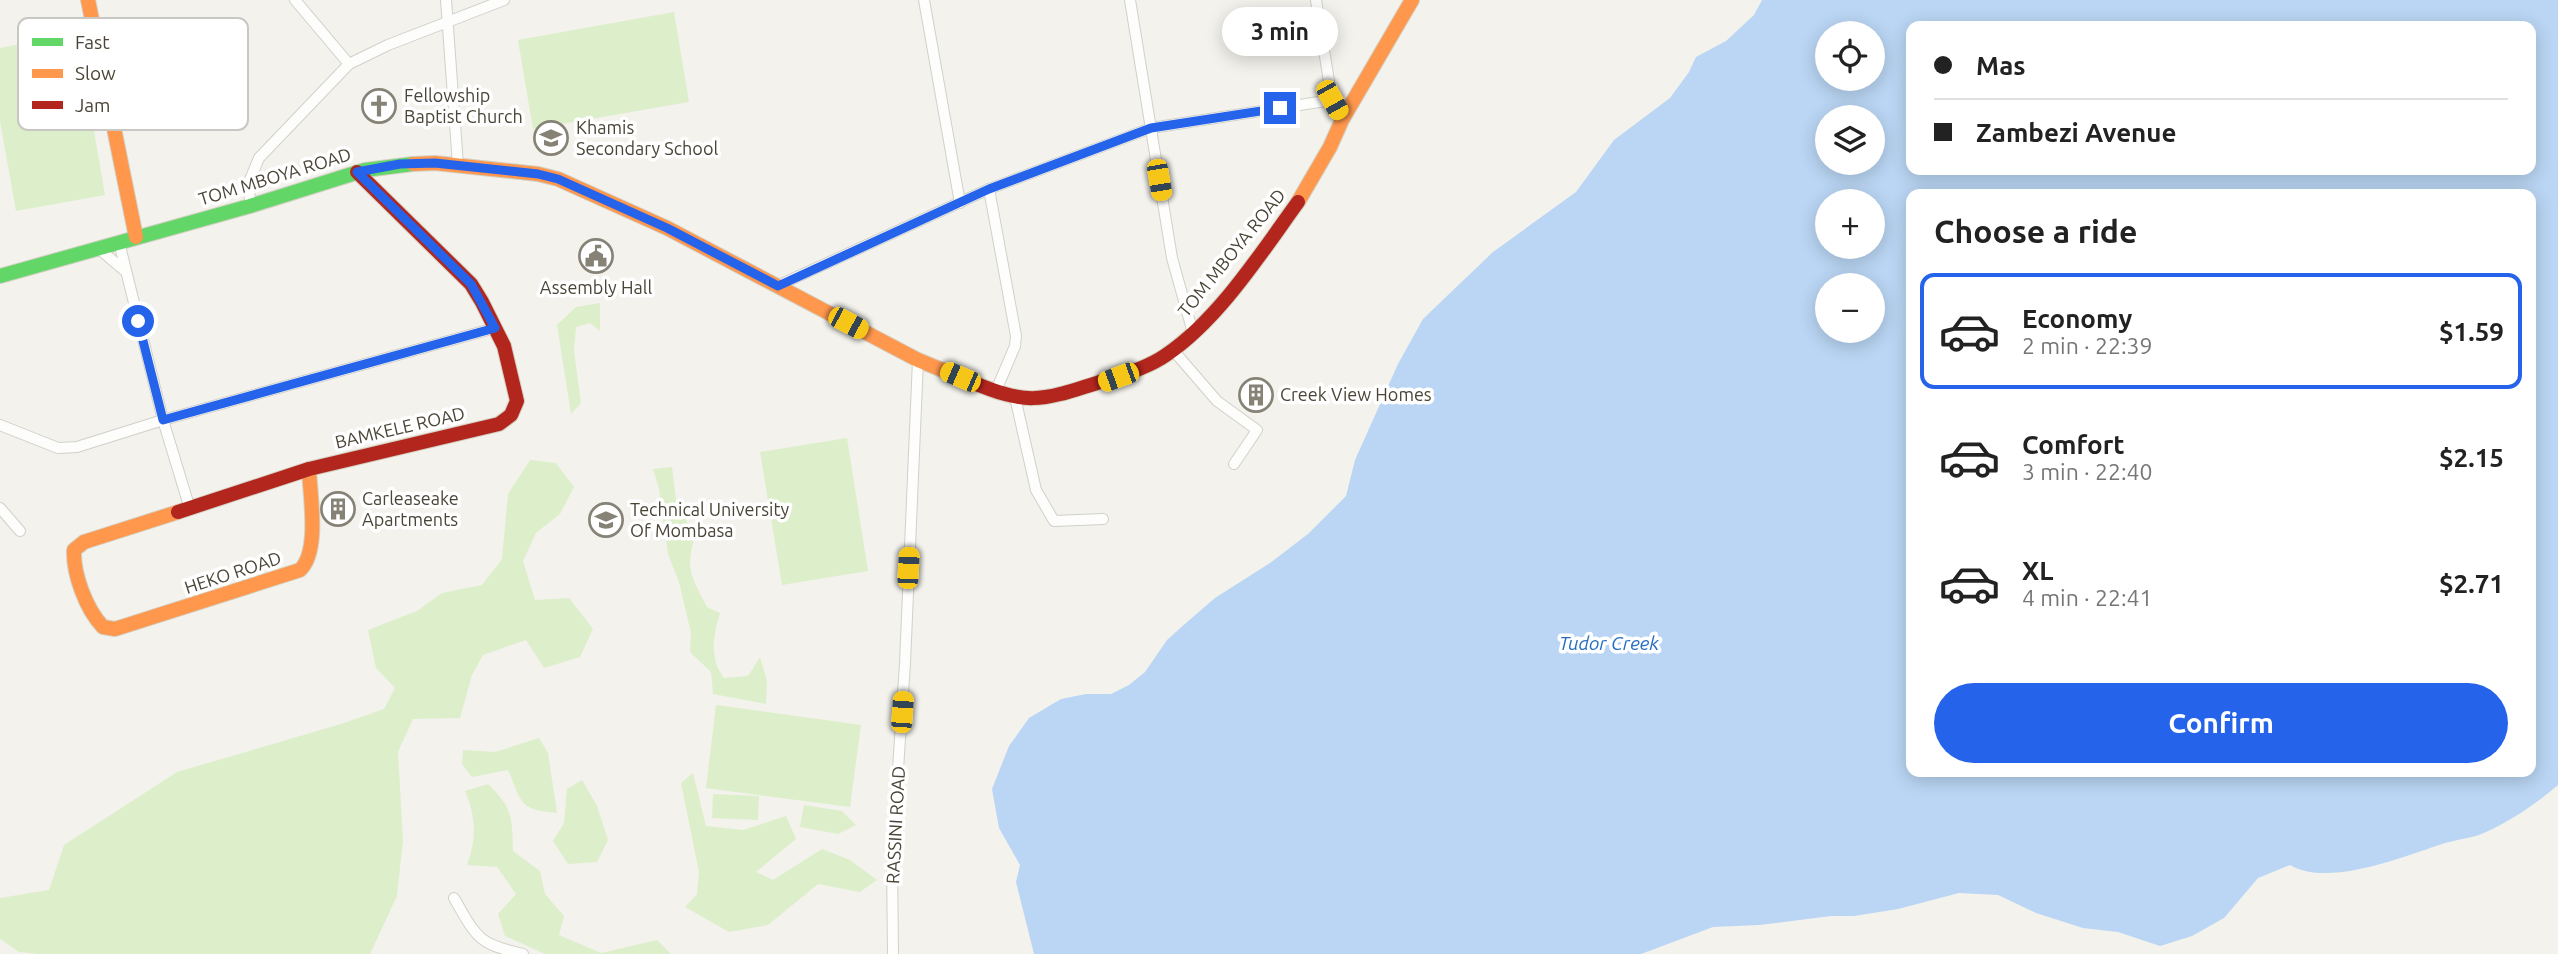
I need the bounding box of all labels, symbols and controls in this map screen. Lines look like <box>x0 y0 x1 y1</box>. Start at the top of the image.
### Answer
callout: 3 min <box>1222 7 1338 56</box>
legend <box>18 18 248 130</box>
text: 3 min <box>1251 19 1309 44</box>
map controls <box>1815 21 1885 343</box>
button: locate <box>1815 21 1885 91</box>
text: Fast <box>75 31 110 53</box>
text: Mas <box>1976 51 2026 80</box>
text: Slow <box>75 62 116 84</box>
car <box>1313 77 1352 123</box>
place label: Fellowship Baptist Church <box>404 85 523 126</box>
church icon: Fellowship Baptist Church <box>360 87 398 125</box>
route end <box>1264 92 1296 124</box>
text: Jam <box>75 94 111 116</box>
button: layers <box>1815 105 1885 175</box>
place label: Khamis Secondary School <box>576 117 718 158</box>
text: Zambezi Avenue <box>1976 118 2177 147</box>
school or university icon: Khamis Secondary School <box>532 119 570 157</box>
street label: TOM MBOYA ROAD <box>196 143 353 209</box>
car <box>1146 157 1173 203</box>
street label: TOM MBOYA ROAD <box>1174 185 1289 320</box>
button: + <box>1815 189 1885 259</box>
text: Choose a ride <box>1934 213 2137 249</box>
public building icon: Assembly Hall <box>577 237 615 275</box>
button: − <box>1815 273 1885 343</box>
place label: Assembly Hall <box>540 277 652 297</box>
icon: car <box>1938 300 2001 363</box>
car <box>825 304 872 342</box>
text: Economy <box>2022 304 2132 333</box>
route start <box>122 305 154 337</box>
text: $1.59 <box>2439 317 2504 346</box>
text: 2 min · 22:39 <box>2022 333 2153 358</box>
car <box>937 359 984 395</box>
car <box>1095 360 1142 394</box>
building icon: Creek View Homes <box>1237 376 1275 414</box>
place label: Creek View Homes <box>1280 384 1432 404</box>
street label: BAMKELE ROAD <box>333 402 467 452</box>
icon: car <box>1938 426 2001 489</box>
text: Comfort <box>2022 430 2125 459</box>
text: $2.15 <box>2439 443 2504 472</box>
text: 3 min · 22:40 <box>2022 459 2153 484</box>
place label: Carleaseake Apartments <box>362 488 459 529</box>
building icon: Carleaseake Apartments <box>319 490 357 528</box>
place label: Technical University Of Mombasa <box>630 499 789 540</box>
school or university icon: Technical University Of Mombasa <box>587 501 625 539</box>
car <box>897 546 920 590</box>
street label: HEKO ROAD <box>182 547 284 597</box>
icon: car <box>1938 552 2001 615</box>
text: XL <box>2022 556 2053 585</box>
text: $2.71 <box>2439 569 2504 598</box>
text: 4 min · 22:41 <box>2022 585 2153 610</box>
water label: Tudor Creek <box>1559 632 1659 654</box>
button: Confirm <box>1934 683 2508 763</box>
car <box>891 690 914 734</box>
street label: RASSINI ROAD <box>882 765 908 884</box>

